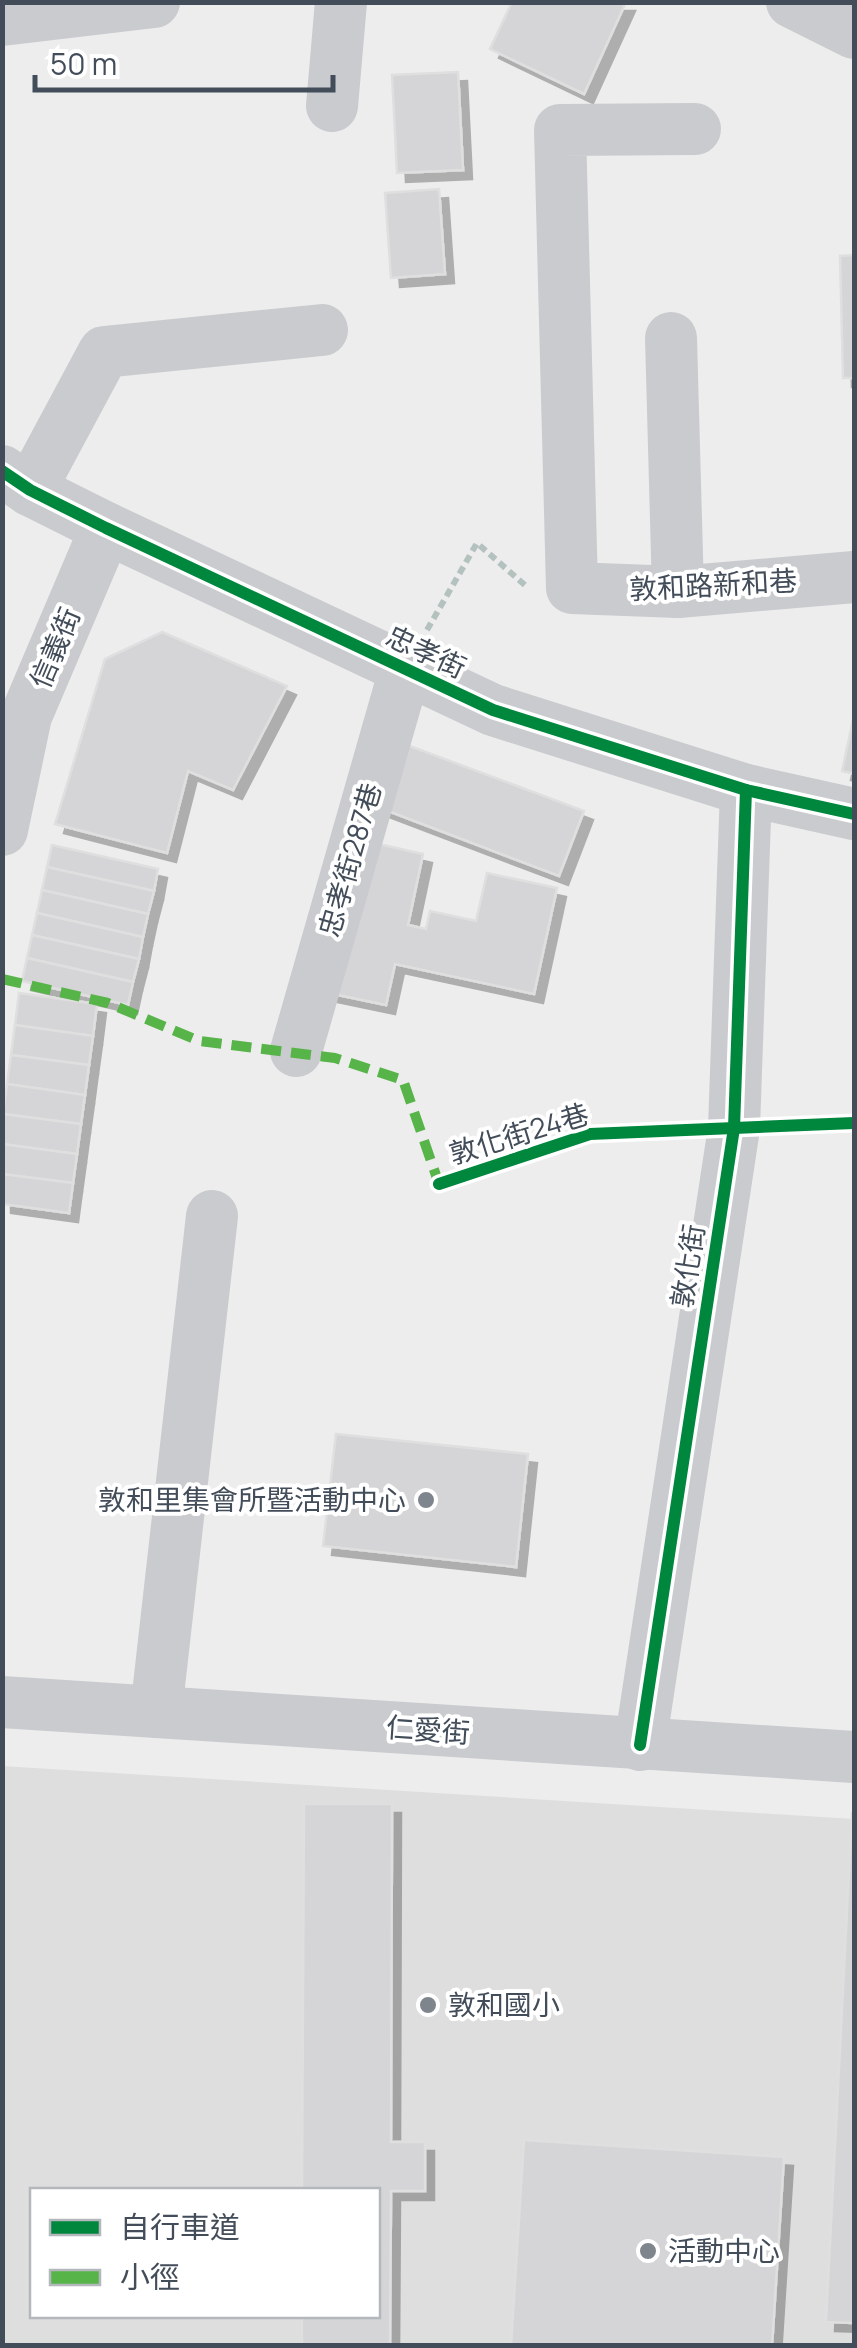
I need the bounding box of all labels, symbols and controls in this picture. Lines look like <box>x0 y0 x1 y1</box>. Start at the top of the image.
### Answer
scale bar <box>35 30 332 92</box>
text: 50 m <box>50 43 117 84</box>
street label: 敦和路新和巷 <box>628 561 798 607</box>
street label: 信義街 <box>20 602 88 694</box>
street label: 忠孝街 <box>380 616 473 686</box>
street label: 忠孝街287巷 <box>309 778 389 941</box>
street label: 敦化街24巷 <box>444 1094 593 1172</box>
street label: 敦化街 <box>662 1221 712 1310</box>
place label: 敦和里集會所暨活動中心 <box>98 1480 406 1518</box>
marker: 敦和里集會所暨活動中心 <box>415 1489 437 1511</box>
street label: 仁愛街 <box>385 1707 471 1751</box>
place label: 敦和國小 <box>448 1985 560 2023</box>
marker: 敦和國小 <box>417 1994 439 2016</box>
legend <box>30 2188 380 2318</box>
text: 自行車道 <box>120 2206 240 2247</box>
place label: 活動中心 <box>668 2231 780 2269</box>
marker: 活動中心 <box>637 2240 659 2262</box>
text: 小徑 <box>120 2256 180 2297</box>

